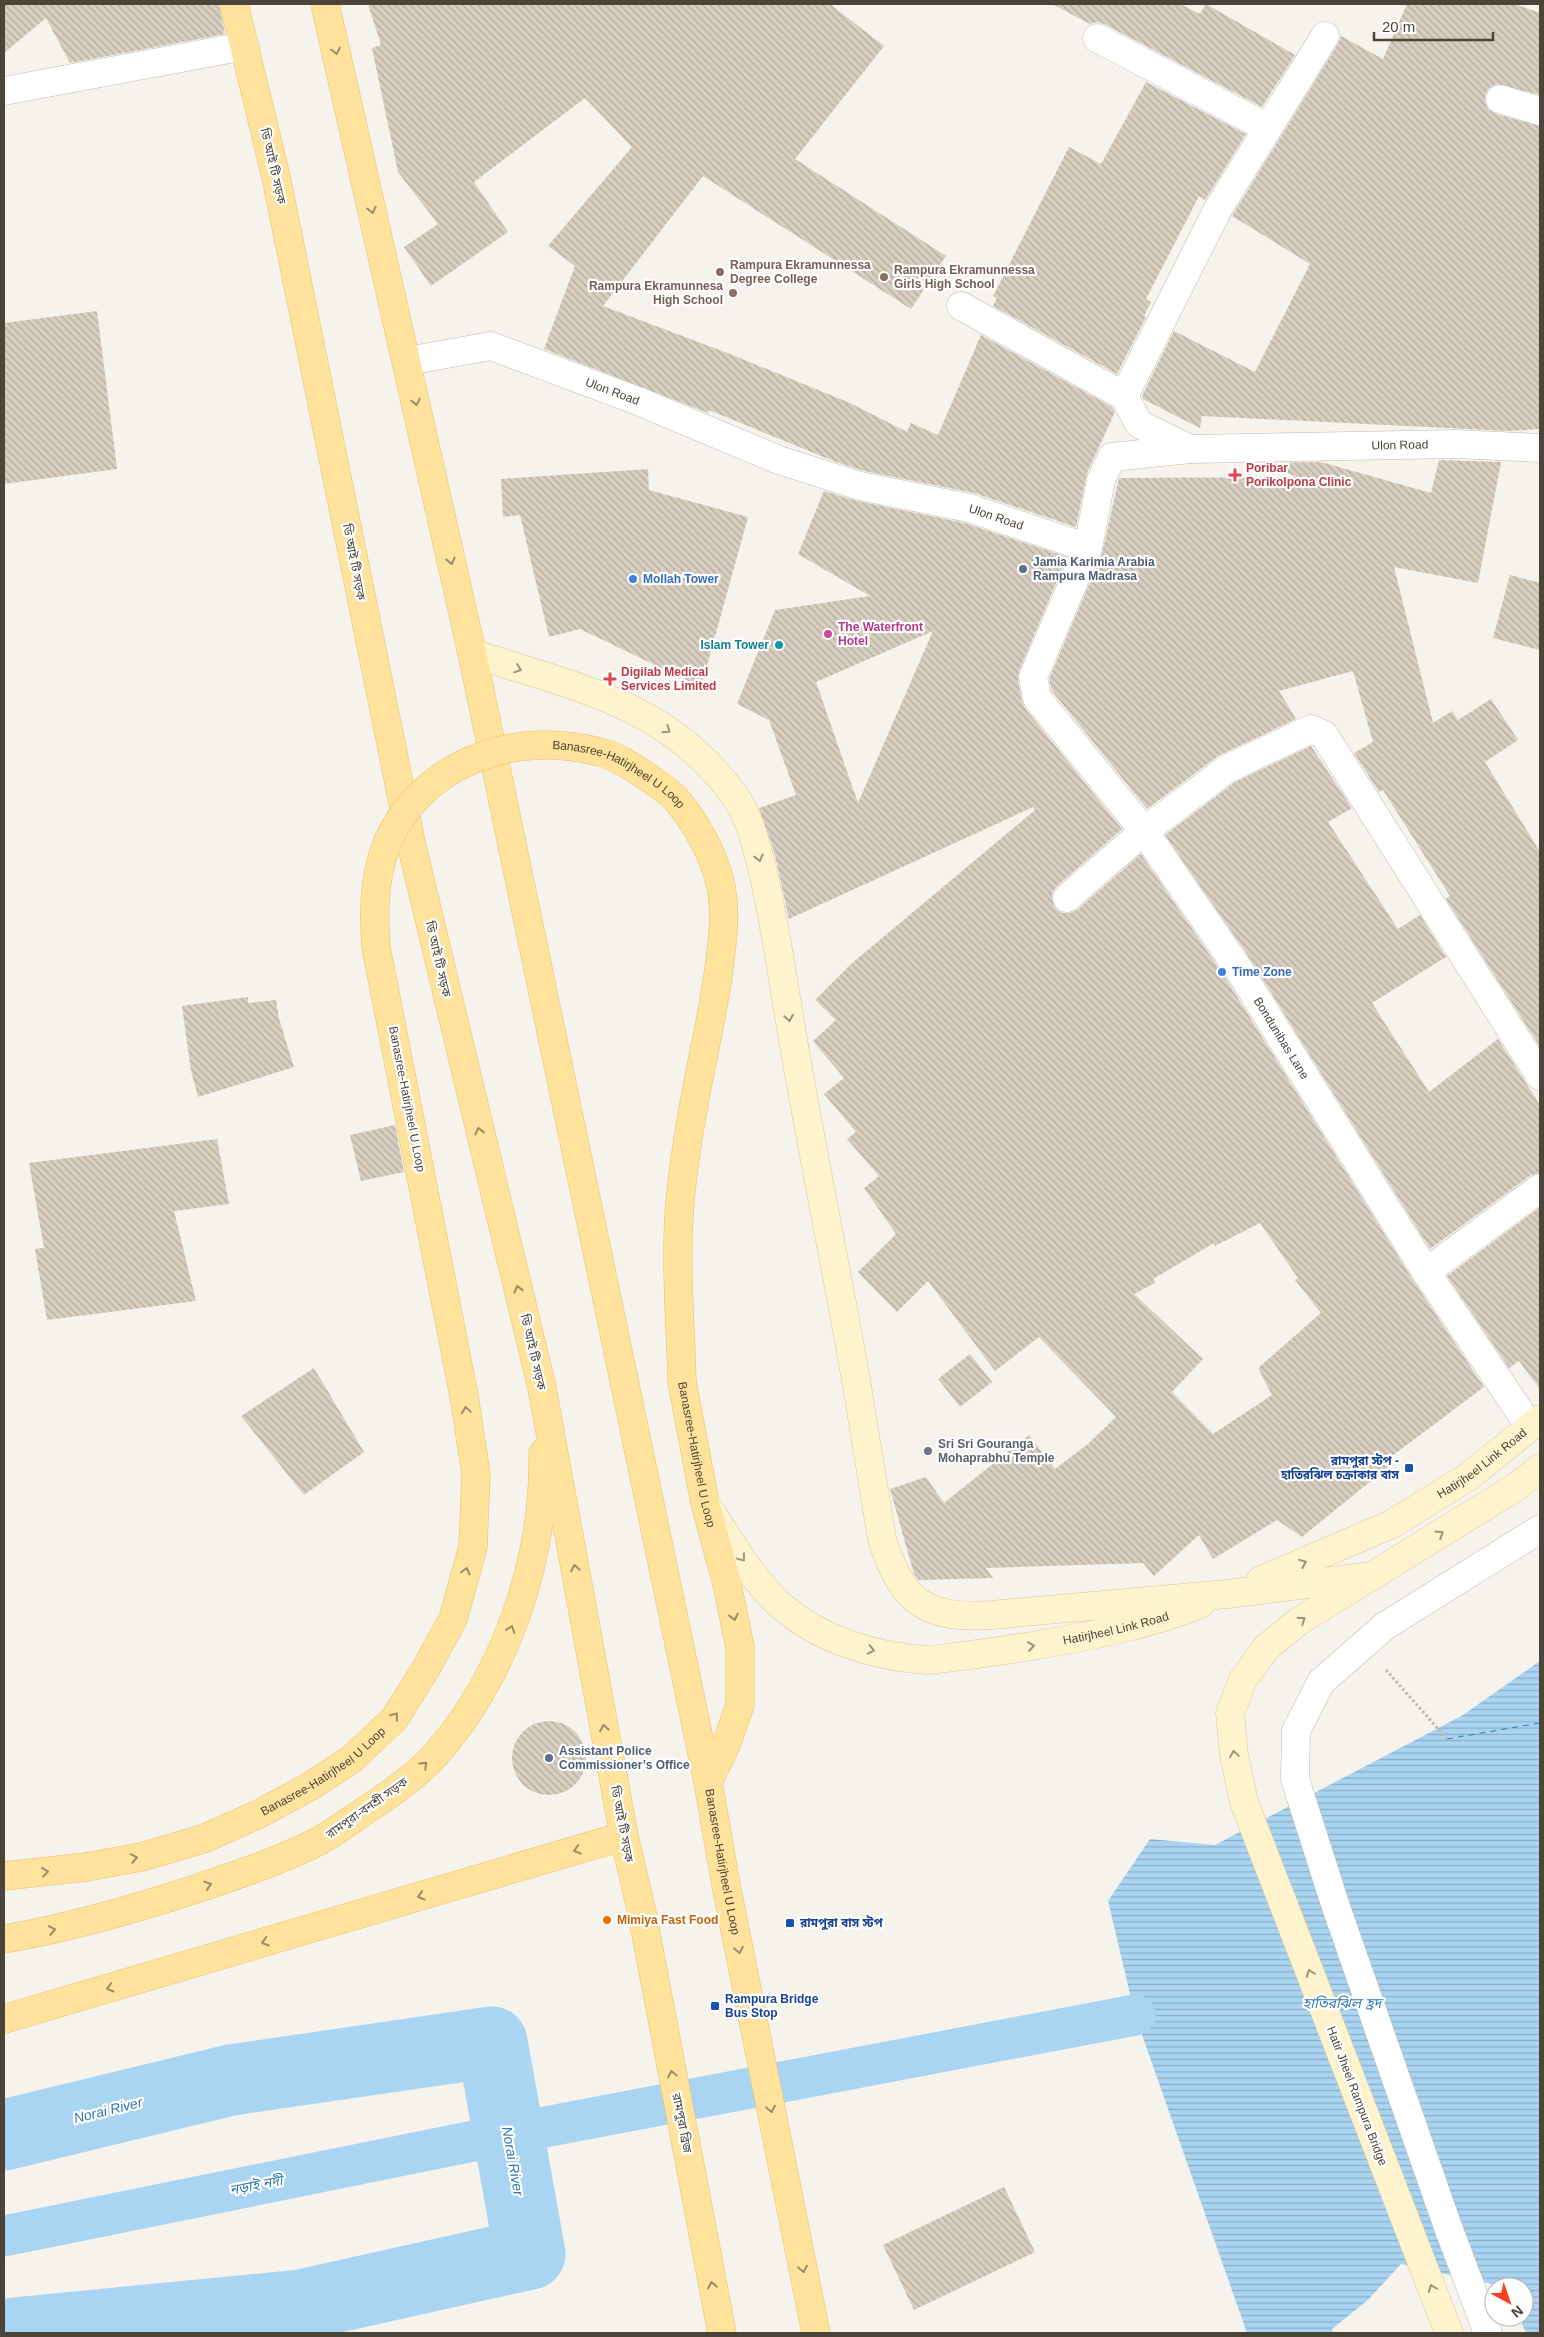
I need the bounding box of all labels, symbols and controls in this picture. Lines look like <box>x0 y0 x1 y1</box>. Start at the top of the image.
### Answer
scale bar <box>1374 10 1493 42</box>
text: 20 m <box>1382 18 1415 35</box>
one-way arrow <box>330 47 341 56</box>
street label: ডি আই টি সড়ক <box>257 125 290 206</box>
one-way arrow <box>366 205 377 214</box>
place label: Rampura Ekramunnessa Degree College <box>730 258 871 286</box>
place label: Rampura Ekramunnessa Girls High School <box>894 263 1035 291</box>
marker: Rampura Ekramunnessa Degree College <box>714 266 726 278</box>
marker: Rampura Ekramunnessa Girls High School <box>878 271 890 283</box>
place label: Rampura Ekramunnesa High School <box>589 279 723 307</box>
marker: Rampura Ekramunnesa High School <box>727 287 739 299</box>
street label: Ulon Road <box>583 375 641 408</box>
one-way arrow <box>410 398 421 407</box>
street label: Ulon Road <box>1371 438 1428 453</box>
place label: Poribar Porikolpona Clinic <box>1246 461 1352 489</box>
marker: Poribar Porikolpona Clinic <box>1228 468 1242 482</box>
street label: Ulon Road <box>967 501 1025 533</box>
street label: ডি আই টি সড়ক <box>340 521 369 602</box>
place label: Jamia Karimia Arabia Rampura Madrasa <box>1033 555 1155 583</box>
one-way arrow <box>445 556 456 565</box>
marker: Jamia Karimia Arabia Rampura Madrasa <box>1017 563 1029 575</box>
place label: Mollah Tower <box>643 572 719 586</box>
marker: Mollah Tower <box>627 573 639 585</box>
place label: The Waterfront Hotel <box>838 620 923 648</box>
marker: The Waterfront Hotel <box>822 628 834 640</box>
place label: Islam Tower <box>701 638 769 652</box>
marker: Islam Tower <box>773 639 785 651</box>
one-way arrow <box>513 663 521 673</box>
place label: Digilab Medical Services Limited <box>621 665 716 693</box>
marker: Digilab Medical Services Limited <box>603 672 617 686</box>
one-way arrow <box>661 724 671 733</box>
street label: Banasree-Hatirjheel U Loop <box>552 738 688 811</box>
one-way arrow <box>754 854 764 862</box>
street label: ডি আই টি সড়ক <box>422 918 455 999</box>
place label: Time Zone <box>1232 965 1292 979</box>
marker: Time Zone <box>1216 966 1228 978</box>
street label: Bondunibas Lane <box>1251 995 1312 1082</box>
one-way arrow <box>783 1014 794 1022</box>
street label: Banasree-Hatirjheel U Loop <box>386 1025 428 1173</box>
one-way arrow <box>474 1127 485 1136</box>
one-way arrow <box>513 1285 524 1294</box>
street label: ডি আই টি সড়ক <box>517 1311 550 1392</box>
street label: Banasree-Hatirjheel U Loop <box>675 1381 718 1529</box>
one-way arrow <box>462 1406 472 1415</box>
street label: Hatirjheel Link Road <box>1435 1426 1529 1501</box>
place label: Sri Sri Gouranga Mohaprabhu Temple <box>938 1437 1055 1465</box>
marker: Sri Sri Gouranga Mohaprabhu Temple <box>922 1445 934 1457</box>
place label: রামপুরা স্টপ - হাতিরঝিল চক্রাকার বাস <box>1280 1453 1399 1482</box>
marker: রামপুরা স্টপ - হাতিরঝিল চক্রাকার বাস <box>1403 1462 1415 1474</box>
one-way arrow <box>1435 1530 1444 1540</box>
one-way arrow <box>736 1552 745 1562</box>
one-way arrow <box>1298 1559 1307 1570</box>
one-way arrow <box>570 1564 580 1573</box>
one-way arrow <box>460 1567 471 1576</box>
street label: Hatirjheel Link Road <box>1062 1609 1170 1647</box>
one-way arrow <box>728 1613 739 1622</box>
one-way arrow <box>1297 1617 1306 1626</box>
one-way arrow <box>505 1625 515 1634</box>
one-way arrow <box>1027 1641 1036 1651</box>
one-way arrow <box>866 1644 875 1655</box>
one-way arrow <box>389 1712 398 1722</box>
street label: Banasree-Hatirjheel U Loop <box>258 1724 388 1819</box>
one-way arrow <box>600 1724 610 1732</box>
place label: Assistant Police Commissioner’s Office <box>559 1744 690 1772</box>
one-way arrow <box>1229 1750 1240 1758</box>
marker: Assistant Police Commissioner’s Office <box>543 1752 555 1764</box>
one-way arrow <box>419 1762 428 1771</box>
street label: রামপুরা-বনশ্রী সড়ক <box>322 1774 411 1843</box>
street label: ডি আই টি সড়ক <box>608 1783 637 1864</box>
street label: Banasree-Hatirjheel U Loop <box>702 1788 743 1936</box>
one-way arrow <box>574 1845 582 1855</box>
one-way arrow <box>129 1853 138 1864</box>
one-way arrow <box>41 1867 49 1878</box>
one-way arrow <box>203 1881 211 1891</box>
one-way arrow <box>418 1891 426 1901</box>
place label: Mimiya Fast Food <box>617 1913 718 1927</box>
marker: Mimiya Fast Food <box>601 1914 613 1926</box>
place label: রামপুরা বাস স্টপ <box>799 1915 883 1931</box>
marker: রামপুরা বাস স্টপ <box>784 1917 796 1929</box>
one-way arrow <box>47 1925 56 1936</box>
one-way arrow <box>262 1937 270 1947</box>
one-way arrow <box>733 1946 744 1955</box>
one-way arrow <box>1306 1969 1316 1978</box>
one-way arrow <box>105 1982 114 1993</box>
place label: Rampura Bridge Bus Stop <box>725 1992 819 2020</box>
water label: হাতিরঝিল হ্রদ <box>1303 1995 1385 2011</box>
marker: Rampura Bridge Bus Stop <box>709 2000 721 2012</box>
street label: Hatir Jheel Rampura Bridge <box>1324 2024 1390 2168</box>
one-way arrow <box>668 2070 678 2079</box>
street label: রামপুরা ব্রিজ <box>668 2091 696 2155</box>
water label: Norai River <box>72 2093 145 2126</box>
one-way arrow <box>766 2105 776 2114</box>
water label: Norai River <box>499 2125 527 2198</box>
water label: নড়াই নদী <box>228 2171 287 2198</box>
one-way arrow <box>798 2264 808 2273</box>
north arrow <box>1484 2277 1534 2327</box>
one-way arrow <box>708 2281 718 2290</box>
one-way arrow <box>1428 2284 1438 2293</box>
text: N <box>1508 2303 1526 2321</box>

